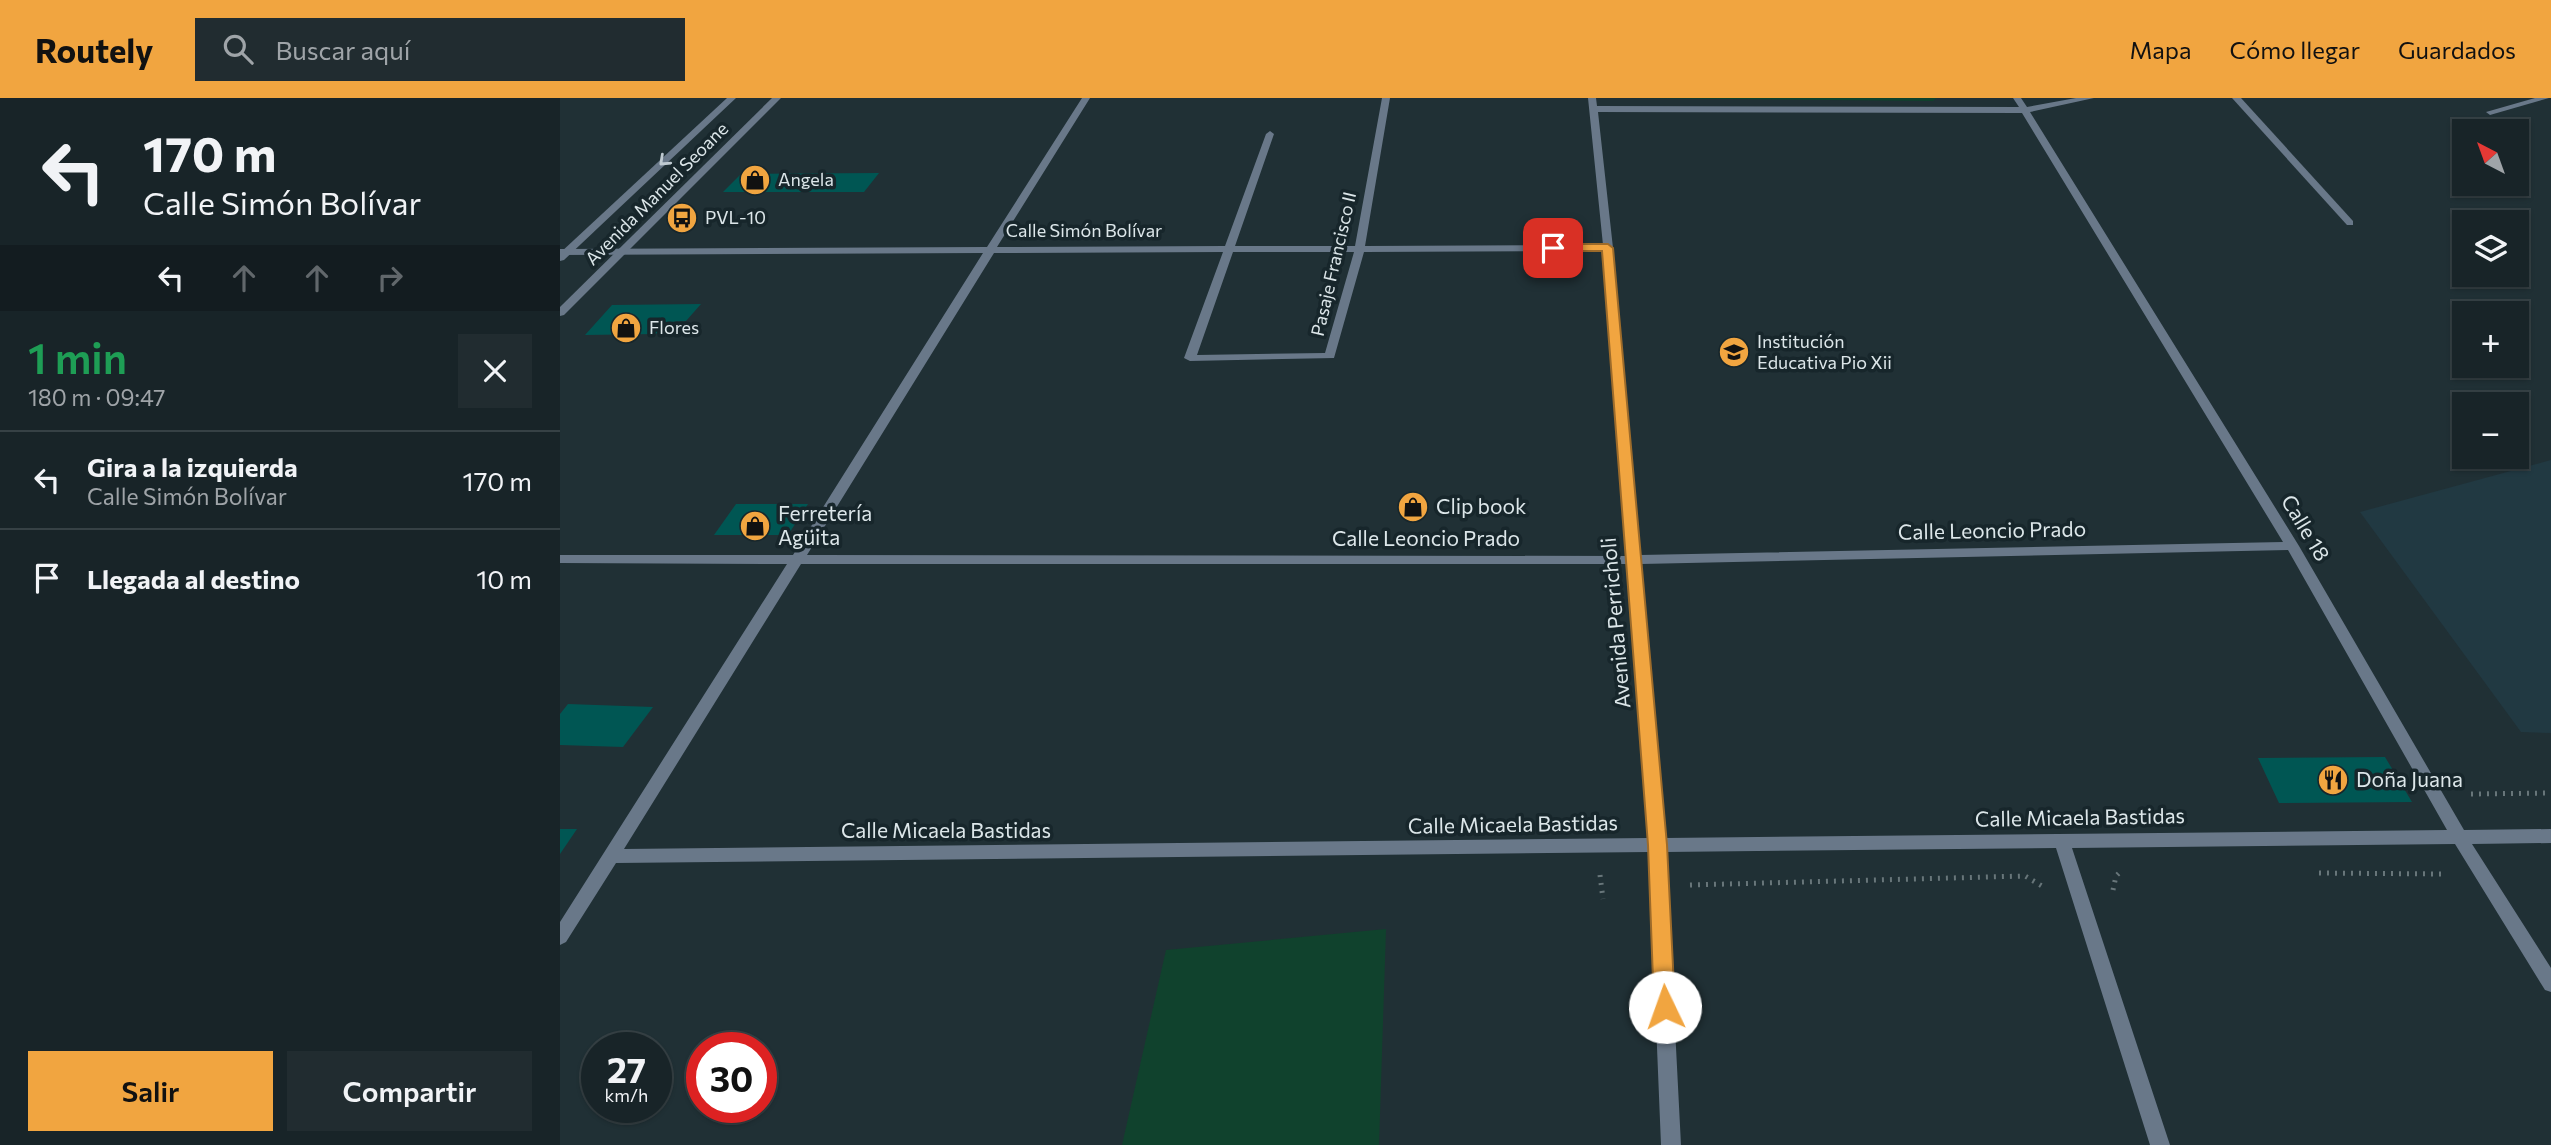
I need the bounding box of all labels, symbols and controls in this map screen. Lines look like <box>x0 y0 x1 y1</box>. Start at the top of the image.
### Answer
search box <box>195 18 685 81</box>
text: Routely <box>35 29 153 70</box>
icon: search <box>219 30 257 68</box>
text: Buscar aquí <box>275 34 410 65</box>
text: Mapa <box>2129 35 2192 64</box>
text: Cómo llegar <box>2230 35 2360 64</box>
text: Guardados <box>2398 35 2516 64</box>
street label: Avenida Manuel Seoane <box>580 117 732 269</box>
north arrow <box>2452 119 2529 196</box>
map controls <box>2452 119 2529 469</box>
text: 170 m <box>143 122 276 182</box>
icon: left <box>28 126 119 217</box>
one-way arrow <box>659 153 672 166</box>
shop icon: Angela <box>738 163 772 197</box>
place label: Angela <box>778 168 834 190</box>
text: Calle Simón Bolívar <box>143 182 421 222</box>
street label: Pasaje Francisco II <box>1306 189 1360 338</box>
bus stop icon: PVL-10 <box>665 201 699 235</box>
place label: PVL-10 <box>705 206 766 228</box>
button: layers <box>2452 210 2529 287</box>
pin <box>1523 218 1583 278</box>
street label: Calle Simón Bolívar <box>1006 219 1162 241</box>
icon: arrive <box>1534 229 1572 267</box>
icon: left <box>152 259 190 297</box>
icon: ahead <box>225 259 263 297</box>
icon: ahead <box>298 259 336 297</box>
icon: right <box>371 259 409 297</box>
button: + <box>2452 301 2529 378</box>
shop icon: Flores <box>609 311 643 345</box>
place label: Flores <box>649 316 699 338</box>
place label: Institución Educativa Pio Xii <box>1757 330 1892 373</box>
text: 1 min <box>28 331 127 383</box>
button: close <box>458 334 532 408</box>
school or university icon: Institución Educativa Pio Xii <box>1717 335 1751 369</box>
text: 180 m · 09:47 <box>28 383 165 411</box>
button: − <box>2452 392 2529 469</box>
text: Gira a la izquierda <box>87 451 298 482</box>
icon: left <box>28 461 66 499</box>
text: 170 m <box>463 465 532 496</box>
text: Calle Simón Bolívar <box>87 482 287 510</box>
shop icon: Clip book <box>1396 490 1430 524</box>
street label: Calle 18 <box>2277 490 2336 565</box>
place label: Clip book <box>1436 493 1526 518</box>
place label: Ferretería Agüita <box>778 500 872 549</box>
shop icon: Ferretería Agüita <box>738 509 772 543</box>
street label: Calle Leoncio Prado <box>1898 515 2086 544</box>
street label: Calle Leoncio Prado <box>1332 525 1520 550</box>
street label: Avenida Perricholi <box>1595 537 1634 710</box>
icon: arrive <box>28 559 66 597</box>
text: Llegada al destino <box>87 563 300 594</box>
text: 10 m <box>476 563 532 594</box>
restaurant icon: Doña Juana <box>2316 763 2350 797</box>
place label: Doña Juana <box>2356 766 2463 791</box>
street label: Calle Micaela Bastidas <box>1975 802 2185 831</box>
street label: Calle Micaela Bastidas <box>1408 809 1618 838</box>
street label: Calle Micaela Bastidas <box>841 817 1051 842</box>
position arrow <box>1628 970 1702 1044</box>
speed limit sign: 30 <box>686 1032 777 1123</box>
text: 27 <box>607 1047 646 1090</box>
button: Salir <box>28 1051 273 1131</box>
button: Compartir <box>287 1051 532 1131</box>
text: km/h <box>605 1084 648 1106</box>

